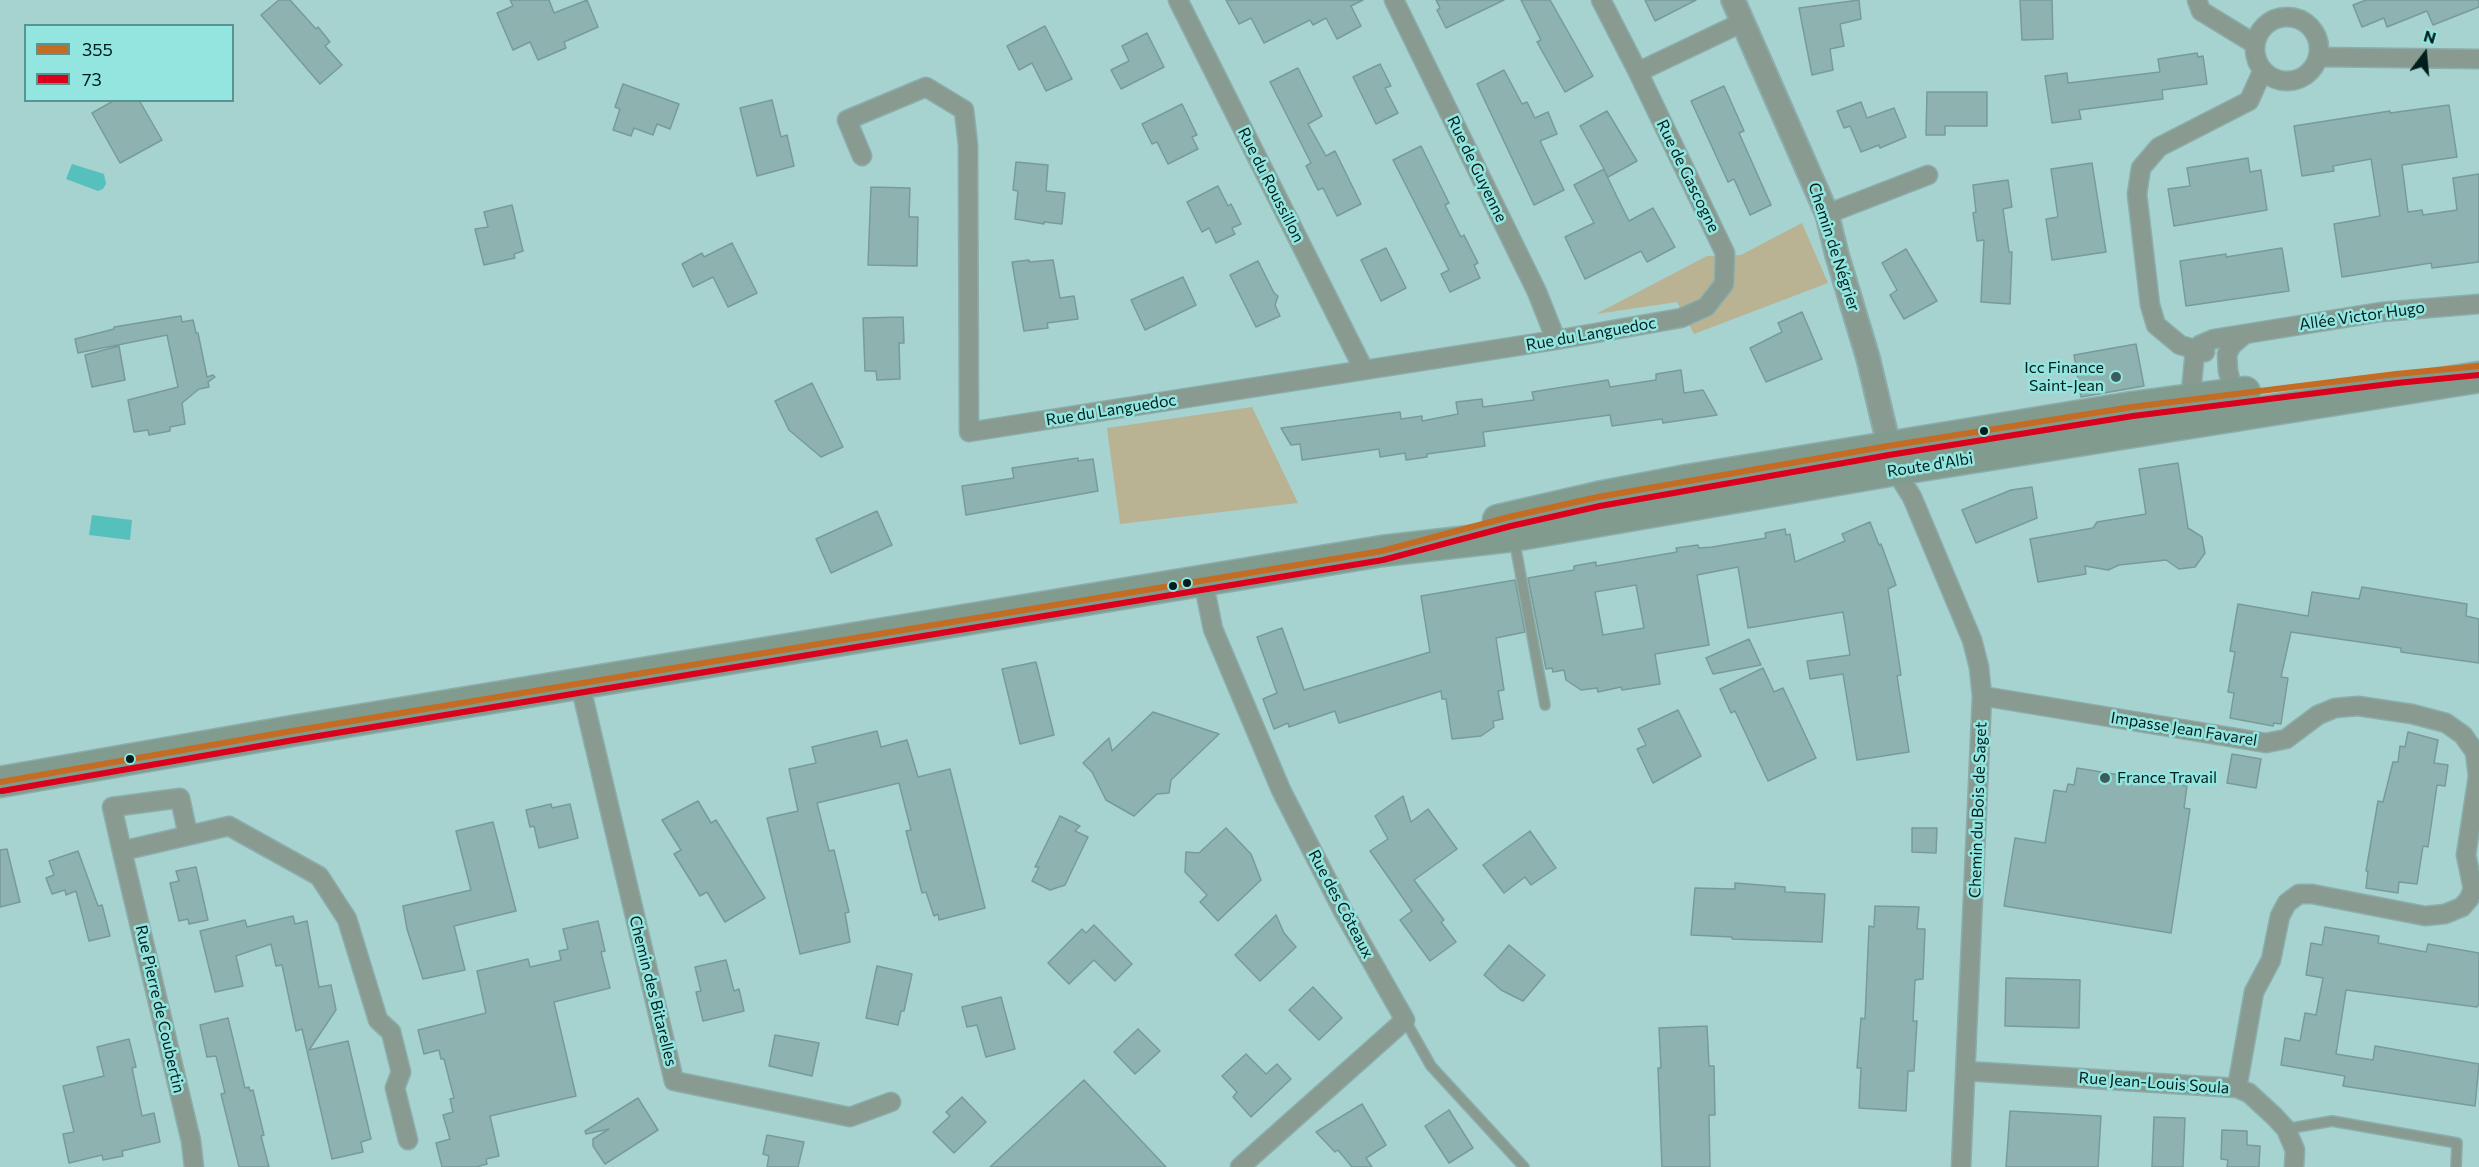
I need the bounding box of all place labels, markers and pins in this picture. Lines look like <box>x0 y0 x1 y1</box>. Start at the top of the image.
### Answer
place label: Icc Finance Saint-Jean <box>2024 358 2104 396</box>
marker: Icc Finance Saint-Jean <box>2109 370 2123 384</box>
unlabelled marker <box>1978 425 1990 437</box>
unlabelled marker <box>1181 577 1193 589</box>
unlabelled marker <box>1167 580 1179 592</box>
unlabelled marker <box>124 753 136 765</box>
place label: France Travail <box>2117 768 2217 788</box>
marker: France Travail <box>2098 771 2112 785</box>

